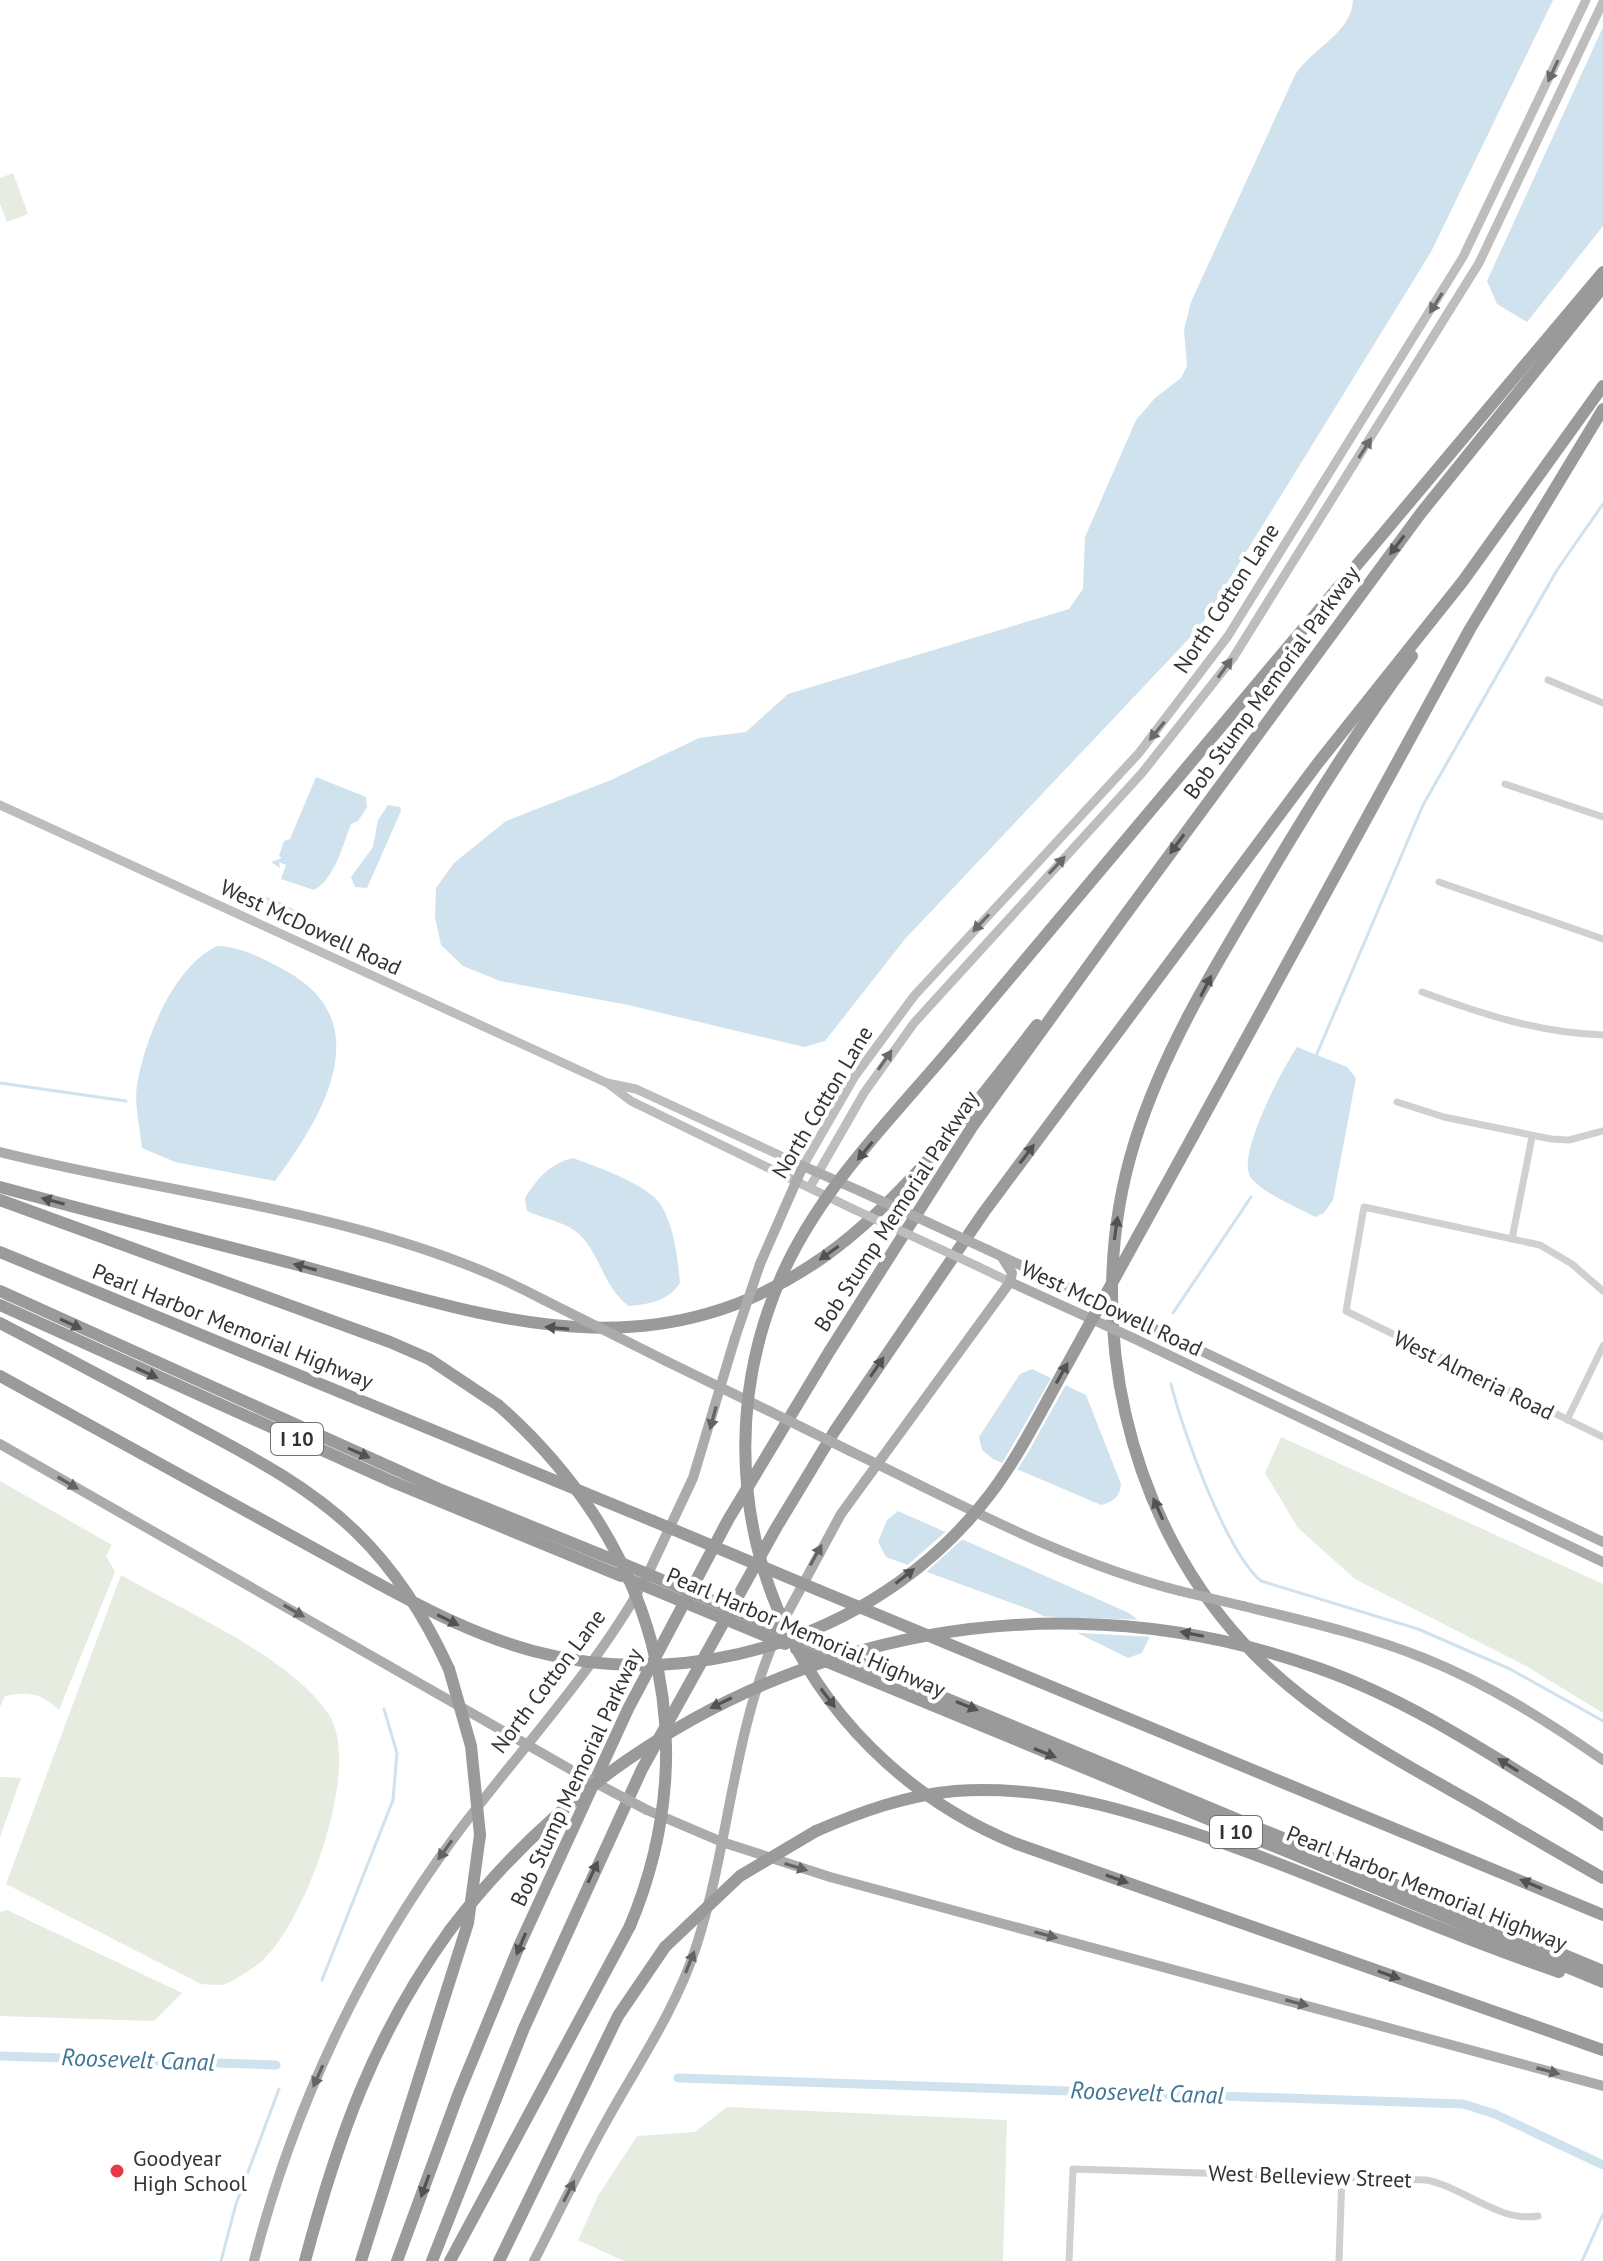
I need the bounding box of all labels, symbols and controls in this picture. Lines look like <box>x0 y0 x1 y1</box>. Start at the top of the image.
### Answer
one-way arrow <box>1546 59 1560 82</box>
one-way arrow <box>1430 292 1444 314</box>
one-way arrow <box>1357 437 1371 459</box>
street label: North Cotton Lane <box>1167 518 1285 678</box>
one-way arrow <box>1390 534 1406 555</box>
street label: Bob Stump Memorial Parkway <box>1177 559 1366 804</box>
one-way arrow <box>1217 657 1233 678</box>
one-way arrow <box>1149 721 1166 741</box>
one-way arrow <box>1169 834 1185 855</box>
one-way arrow <box>1047 856 1065 875</box>
street label: West McDowell Road <box>216 873 406 981</box>
one-way arrow <box>973 913 991 932</box>
one-way arrow <box>1199 974 1212 997</box>
street label: North Cotton Lane <box>765 1021 879 1183</box>
one-way arrow <box>877 1050 892 1071</box>
street label: Bob Stump Memorial Parkway <box>808 1085 985 1337</box>
one-way arrow <box>857 1140 874 1160</box>
one-way arrow <box>1019 1144 1034 1165</box>
one-way arrow <box>41 1195 66 1207</box>
one-way arrow <box>1110 1215 1123 1240</box>
one-way arrow <box>818 1245 839 1260</box>
street label: West McDowell Road <box>1017 1254 1207 1362</box>
street label: Pearl Harbor Memorial Highway <box>89 1257 378 1395</box>
one-way arrow <box>292 1260 316 1273</box>
one-way arrow <box>59 1317 82 1331</box>
one-way arrow <box>544 1321 569 1334</box>
street label: West Almeria Road <box>1389 1324 1559 1426</box>
one-way arrow <box>870 1356 884 1378</box>
one-way arrow <box>1056 1361 1069 1384</box>
one-way arrow <box>135 1366 159 1379</box>
one-way arrow <box>706 1406 718 1431</box>
road number: I 10 <box>271 1423 323 1455</box>
one-way arrow <box>347 1447 371 1460</box>
one-way arrow <box>57 1476 79 1490</box>
one-way arrow <box>1151 1497 1164 1521</box>
one-way arrow <box>809 1544 823 1566</box>
street label: Pearl Harbor Memorial Highway <box>662 1560 950 1704</box>
one-way arrow <box>895 1569 915 1585</box>
street label: North Cotton Lane <box>485 1603 611 1759</box>
one-way arrow <box>283 1604 305 1618</box>
one-way arrow <box>436 1613 460 1627</box>
one-way arrow <box>1179 1628 1204 1640</box>
street label: Bob Stump Memorial Parkway <box>504 1643 649 1911</box>
one-way arrow <box>819 1688 835 1708</box>
one-way arrow <box>710 1696 733 1710</box>
one-way arrow <box>955 1700 979 1713</box>
one-way arrow <box>1034 1746 1057 1759</box>
one-way arrow <box>1497 1758 1518 1773</box>
road number: I 10 <box>1210 1816 1262 1848</box>
street label: Pearl Harbor Memorial Highway <box>1283 1819 1572 1957</box>
one-way arrow <box>437 1839 453 1861</box>
one-way arrow <box>586 1860 600 1883</box>
one-way arrow <box>784 1861 808 1874</box>
one-way arrow <box>1105 1874 1129 1886</box>
one-way arrow <box>1519 1878 1543 1891</box>
one-way arrow <box>1034 1930 1059 1942</box>
one-way arrow <box>514 1932 527 1956</box>
one-way arrow <box>684 1950 697 1974</box>
one-way arrow <box>1377 1969 1401 1981</box>
one-way arrow <box>1285 1998 1310 2010</box>
water label: Roosevelt Canal <box>61 2041 216 2078</box>
one-way arrow <box>311 2064 325 2088</box>
one-way arrow <box>1536 2066 1561 2078</box>
water label: Roosevelt Canal <box>1070 2074 1225 2111</box>
place label: Goodyear High School <box>133 2144 248 2197</box>
street label: West Belleview Street <box>1208 2158 1413 2194</box>
marker: Goodyear High School <box>108 2162 126 2180</box>
one-way arrow <box>418 2174 431 2198</box>
one-way arrow <box>562 2180 575 2203</box>

